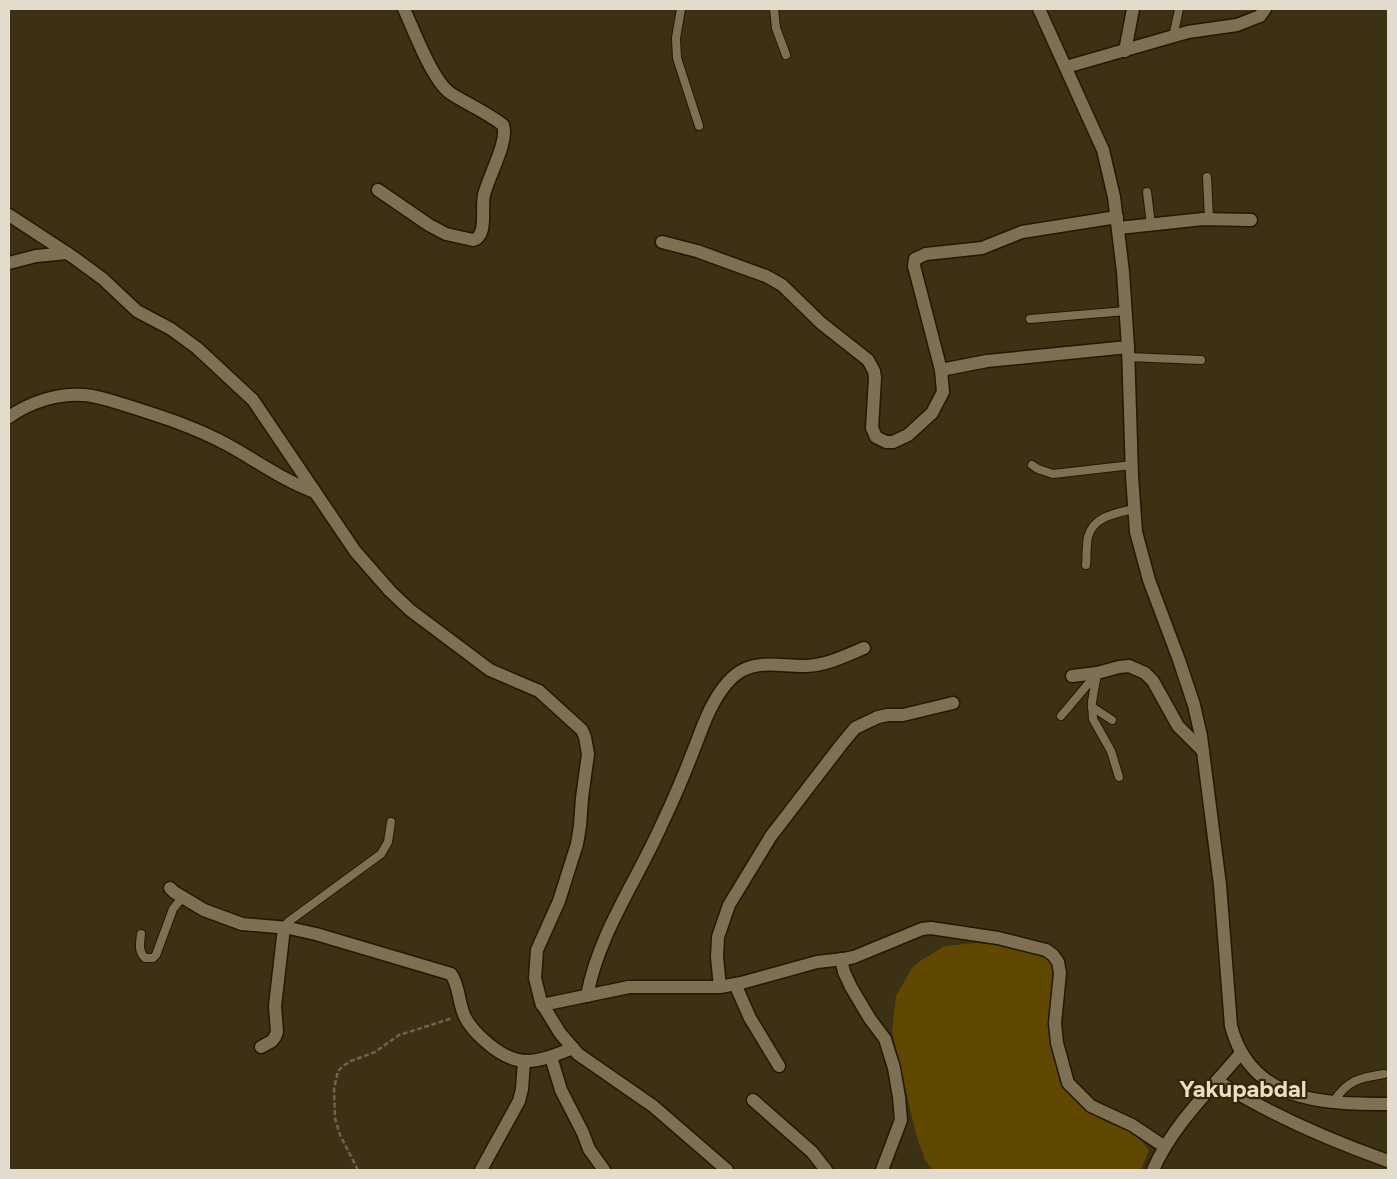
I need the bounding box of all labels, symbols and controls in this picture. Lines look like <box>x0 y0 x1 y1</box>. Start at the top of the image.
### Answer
district label: Yakupabdal <box>1179 1074 1307 1103</box>

